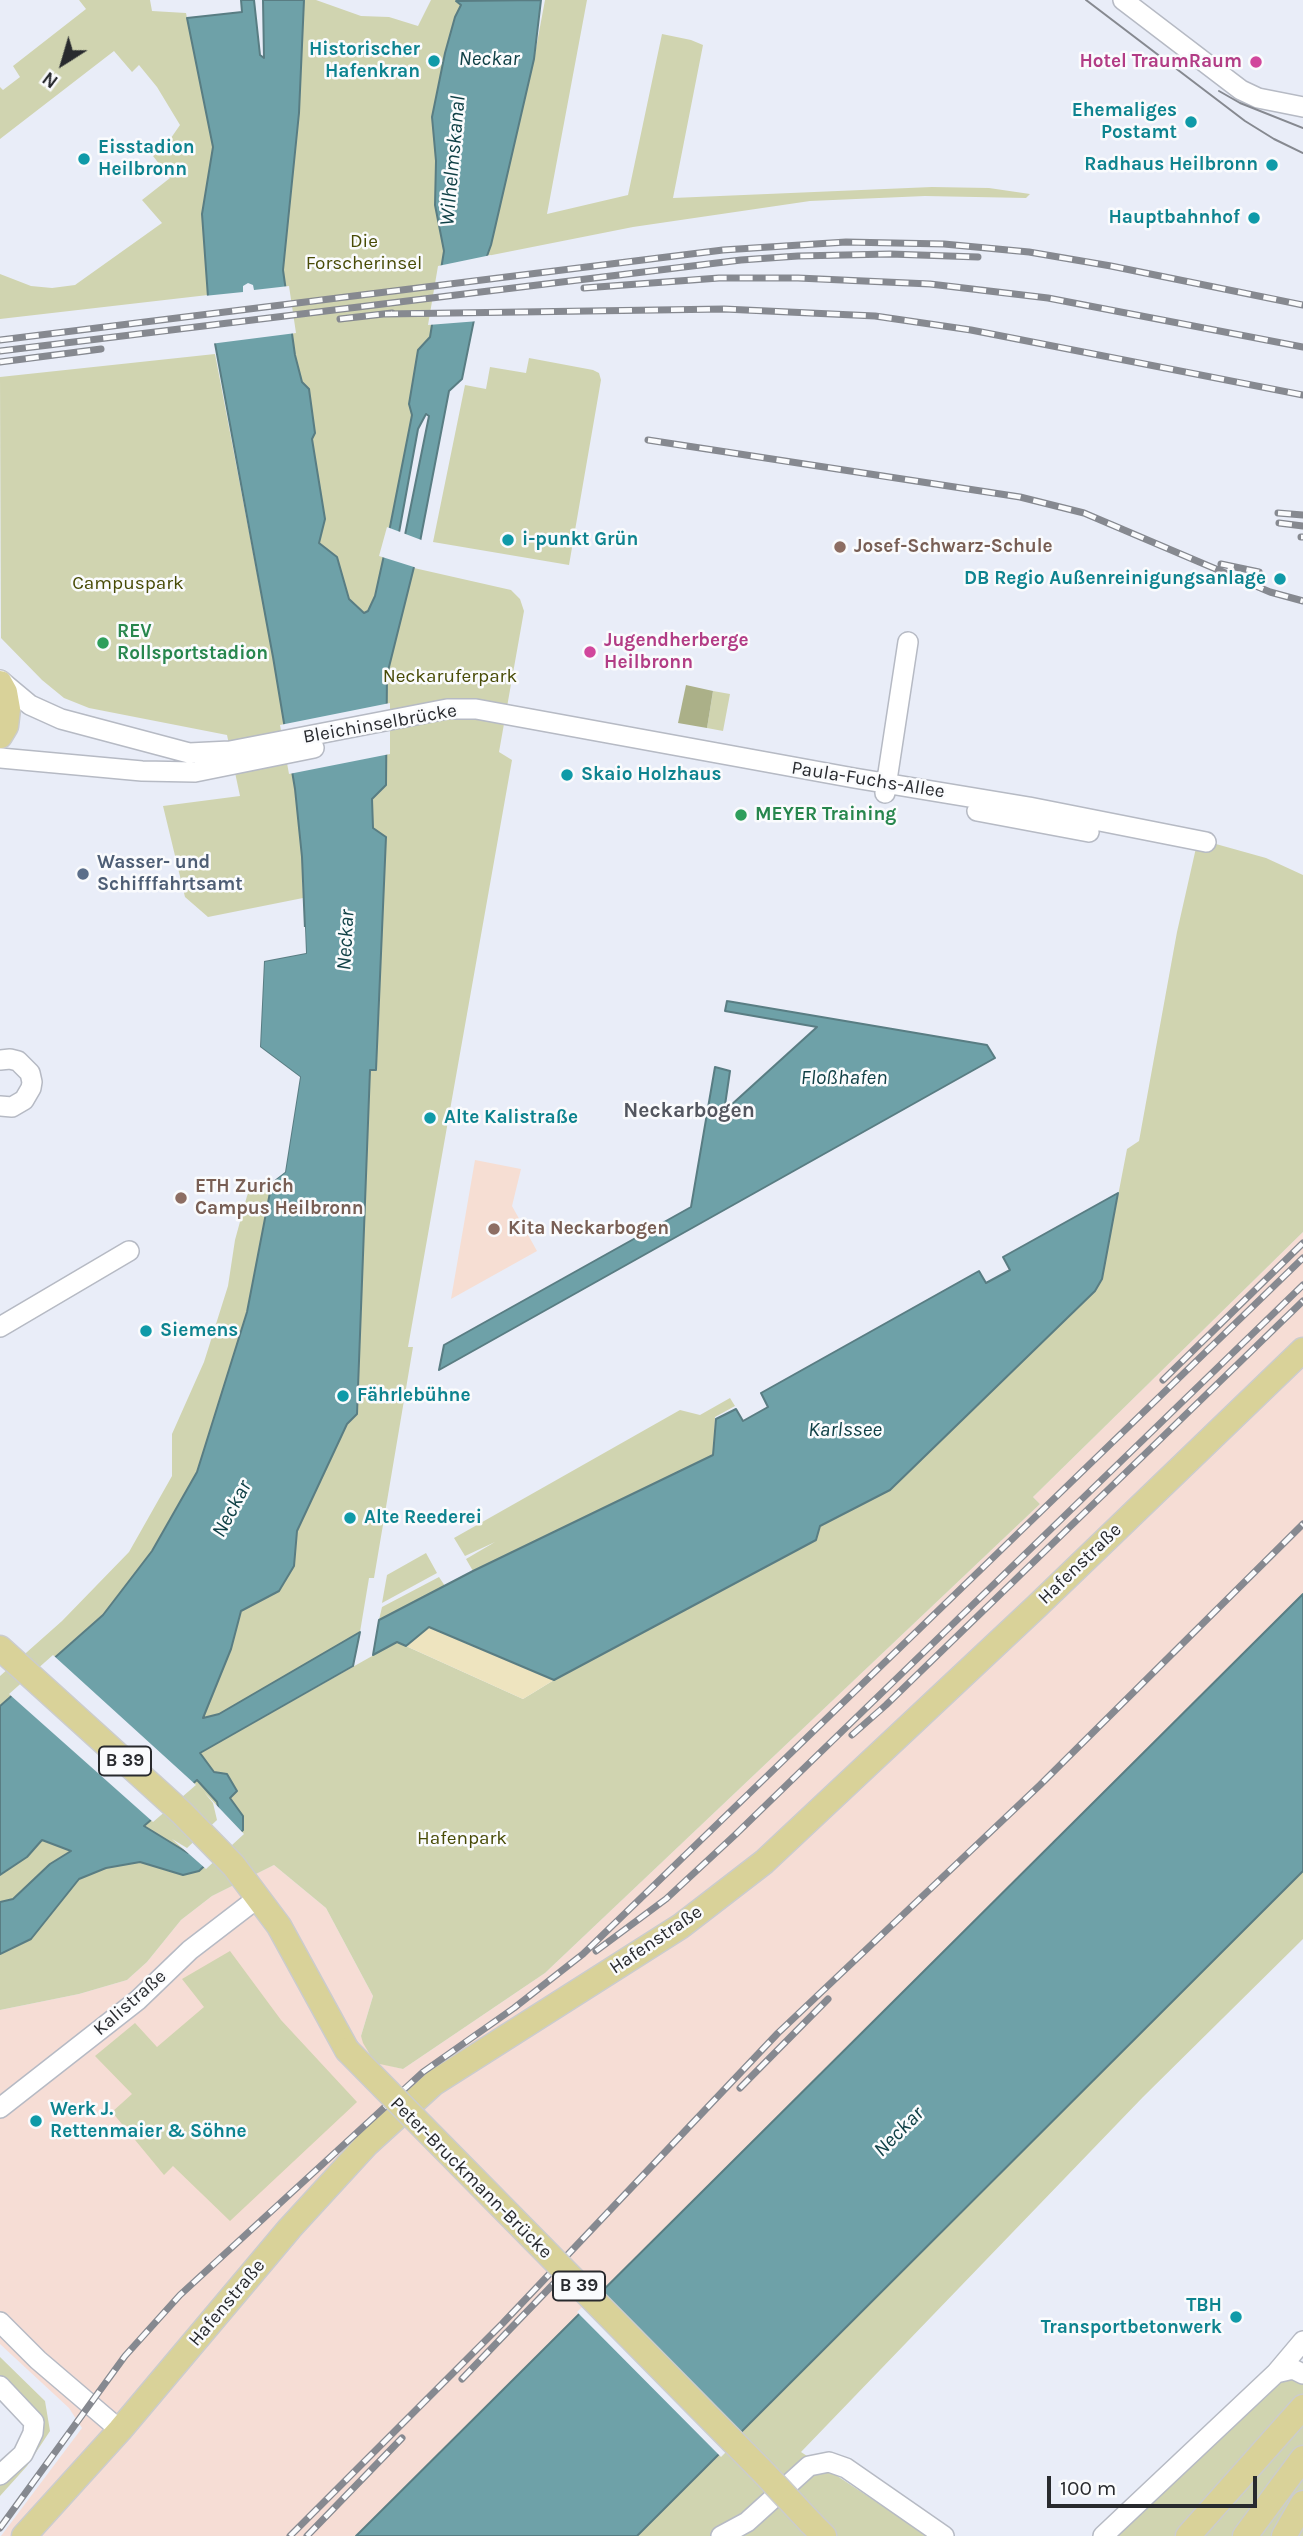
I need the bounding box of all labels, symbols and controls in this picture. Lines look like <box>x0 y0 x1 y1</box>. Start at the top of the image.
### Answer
north arrow <box>28 28 98 98</box>
place label: Historischer Hafenkran <box>309 39 420 83</box>
water label: Neckar <box>459 46 519 72</box>
place label: Hotel TraumRaum <box>1079 51 1242 73</box>
marker: Historischer Hafenkran <box>426 53 442 69</box>
marker: Hotel TraumRaum <box>1248 54 1264 70</box>
text: N <box>38 67 62 93</box>
water label: Wilhelmskanal <box>435 95 471 227</box>
place label: Ehemaliges Postamt <box>1072 100 1177 144</box>
marker: Ehemaliges Postamt <box>1183 114 1199 130</box>
place label: Eisstadion Heilbronn <box>98 137 195 181</box>
marker: Eisstadion Heilbronn <box>76 151 92 167</box>
place label: Radhaus Heilbronn <box>1084 154 1258 176</box>
marker: Radhaus Heilbronn <box>1264 157 1280 173</box>
place label: Hauptbahnhof <box>1108 207 1240 229</box>
marker: Hauptbahnhof <box>1246 210 1262 226</box>
park label: Die Forscherinsel <box>306 231 422 275</box>
place label: i-punkt Grün <box>522 529 638 551</box>
marker: i-punkt Grün <box>500 532 516 548</box>
place label: Josef-Schwarz-Schule <box>854 536 1053 558</box>
marker: Josef-Schwarz-Schule <box>832 539 848 555</box>
place label: DB Regio Außenreinigungsanlage <box>964 568 1266 590</box>
marker: DB Regio Außenreinigungsanlage <box>1272 571 1288 587</box>
park label: Campuspark <box>72 573 184 595</box>
place label: REV Rollsportstadion <box>117 621 268 665</box>
place label: Jugendherberge Heilbronn <box>604 630 749 674</box>
marker: REV Rollsportstadion <box>95 635 111 651</box>
marker: Jugendherberge Heilbronn <box>582 644 598 660</box>
park label: Neckaruferpark <box>383 666 517 688</box>
street label: Bleichinselbrücke <box>301 699 459 749</box>
street label: Paula-Fuchs-Allee <box>790 757 946 803</box>
place label: Skaio Holzhaus <box>581 764 721 786</box>
marker: Skaio Holzhaus <box>559 767 575 783</box>
place label: MEYER Training <box>755 804 896 826</box>
marker: MEYER Training <box>733 807 749 823</box>
place label: Wasser- und Schifffahrtsamt <box>97 852 243 896</box>
marker: Wasser- und Schifffahrtsamt <box>75 866 91 882</box>
water label: Neckar <box>332 909 360 971</box>
water label: Floßhafen <box>801 1065 887 1091</box>
district label: Neckarbogen <box>623 1098 755 1124</box>
place label: Alte Kalistraße <box>444 1107 578 1129</box>
marker: Alte Kalistraße <box>422 1110 438 1126</box>
place label: ETH Zurich Campus Heilbronn <box>195 1176 364 1220</box>
marker: ETH Zurich Campus Heilbronn <box>173 1190 189 1206</box>
place label: Kita Neckarbogen <box>508 1218 669 1240</box>
marker: Kita Neckarbogen <box>486 1221 502 1237</box>
place label: Siemens <box>160 1320 238 1342</box>
marker: Siemens <box>138 1323 154 1339</box>
place label: Fährlebühne <box>357 1385 471 1407</box>
marker: Fährlebühne <box>335 1388 351 1404</box>
water label: Karlssee <box>808 1417 882 1443</box>
water label: Neckar <box>207 1476 257 1542</box>
place label: Alte Reederei <box>364 1507 482 1529</box>
marker: Alte Reederei <box>342 1510 358 1526</box>
street label: Hafenstraße <box>1034 1519 1126 1609</box>
road number: B 39 <box>99 1746 151 1776</box>
park label: Hafenpark <box>417 1828 507 1850</box>
street label: Hafenstraße <box>605 1901 707 1979</box>
street label: Kalistraße <box>89 1965 171 2041</box>
street label: Peter-Bruckmann-Brücke <box>385 2092 557 2264</box>
place label: Werk J. Rettenmaier & Söhne <box>50 2099 247 2143</box>
water label: Neckar <box>869 2102 929 2162</box>
marker: Werk J. Rettenmaier & Söhne <box>28 2113 44 2129</box>
street label: Hafenstraße <box>184 2255 270 2351</box>
road number: B 39 <box>553 2272 605 2300</box>
place label: TBH Transportbetonwerk <box>1041 2295 1222 2339</box>
marker: TBH Transportbetonwerk <box>1228 2309 1244 2325</box>
scale bar <box>1051 2462 1261 2506</box>
text: 100 m <box>1060 2476 1117 2500</box>

